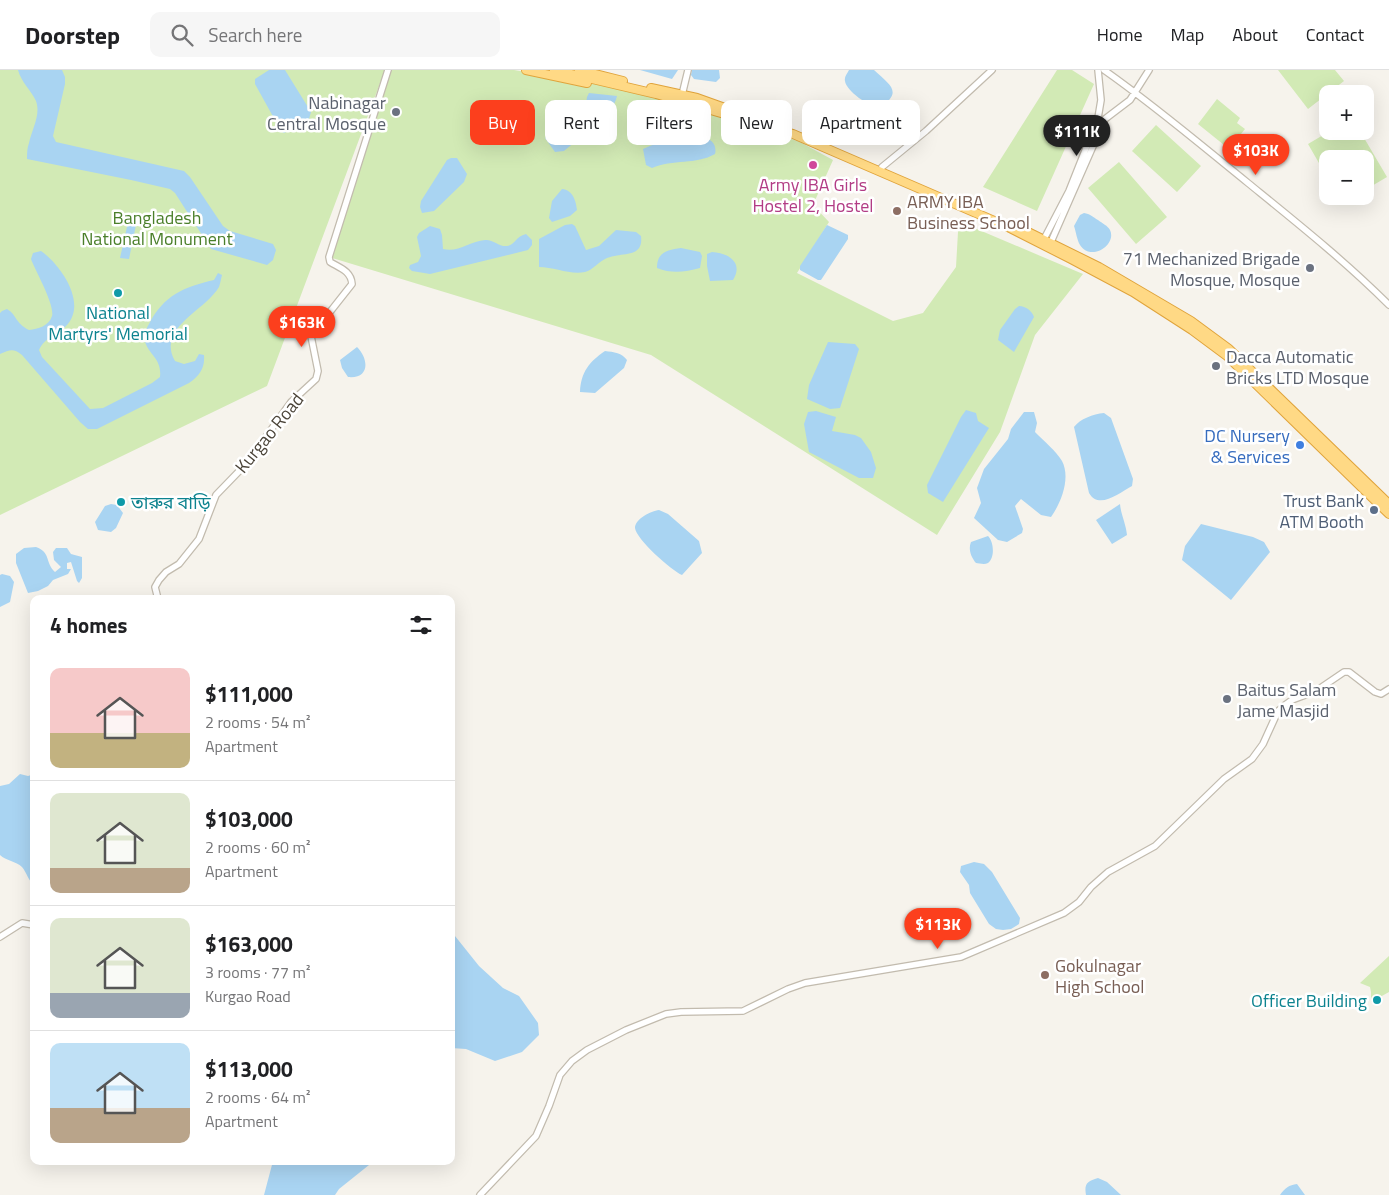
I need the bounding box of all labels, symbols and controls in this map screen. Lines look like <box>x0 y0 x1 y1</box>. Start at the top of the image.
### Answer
search box <box>150 12 500 57</box>
text: Doorstep <box>25 17 120 53</box>
text: Search here <box>208 20 302 49</box>
icon: search <box>168 21 196 49</box>
text: Home <box>1097 21 1143 48</box>
text: Map <box>1171 21 1204 48</box>
text: About <box>1232 21 1278 48</box>
text: Contact <box>1306 21 1364 48</box>
map controls <box>1319 85 1374 205</box>
button: + <box>1319 85 1374 140</box>
place label: Nabinagar Central Mosque <box>267 89 386 137</box>
chip: Buy <box>470 100 535 145</box>
chip: Rent <box>545 100 617 145</box>
chip: Filters <box>627 100 711 145</box>
chip: New <box>721 100 792 145</box>
chip: Apartment <box>802 100 920 145</box>
marker: Nabinagar Central Mosque <box>390 106 402 118</box>
pin: $111K <box>1042 114 1112 157</box>
text: $111K <box>1054 119 1100 143</box>
pin: $103K <box>1221 134 1291 176</box>
text: $103K <box>1233 138 1279 162</box>
button: − <box>1319 150 1374 205</box>
marker: Army IBA Girls Hostel 2, Hostel <box>807 159 819 171</box>
place label: Army IBA Girls Hostel 2, Hostel <box>752 171 874 219</box>
place label: ARMY IBA Business School <box>907 188 1030 236</box>
park label: Bangladesh National Monument <box>81 204 233 252</box>
marker: ARMY IBA Business School <box>891 205 903 217</box>
place label: 71 Mechanized Brigade Mosque, Mosque <box>1123 245 1300 293</box>
marker: 71 Mechanized Brigade Mosque, Mosque <box>1304 262 1316 274</box>
marker: National Martyrs' Memorial <box>112 287 124 299</box>
place label: National Martyrs' Memorial <box>48 299 188 347</box>
pin: $163K <box>267 306 337 348</box>
text: $163K <box>279 310 325 334</box>
place label: Dacca Automatic Bricks LTD Mosque <box>1226 343 1369 391</box>
marker: Dacca Automatic Bricks LTD Mosque <box>1210 360 1222 372</box>
street label: Kurgao Road <box>228 387 310 479</box>
place label: DC Nursery & Services <box>1204 422 1290 470</box>
marker: DC Nursery & Services <box>1294 439 1306 451</box>
place label: Trust Bank ATM Booth <box>1280 487 1364 535</box>
place label: তারুর বাড়ি <box>130 489 211 516</box>
marker: তারুর বাড়ি <box>115 496 127 508</box>
marker: Trust Bank ATM Booth <box>1368 504 1380 516</box>
text: 4 homes <box>50 609 127 641</box>
icon: filters <box>407 611 435 639</box>
place label: Baitus Salam Jame Masjid <box>1237 676 1336 724</box>
text: $111,000 <box>205 678 293 710</box>
icon: home <box>90 688 150 748</box>
marker: Baitus Salam Jame Masjid <box>1221 693 1233 705</box>
text: 2 rooms · 54 m² <box>205 710 310 734</box>
text: Apartment <box>205 734 278 758</box>
text: $103,000 <box>205 803 293 835</box>
icon: home <box>90 813 150 873</box>
text: 2 rooms · 60 m² <box>205 835 310 859</box>
text: Apartment <box>205 859 278 883</box>
pin: $113K <box>903 908 973 950</box>
text: $113K <box>915 912 961 936</box>
text: $163,000 <box>205 928 293 960</box>
icon: home <box>90 938 150 998</box>
place label: Gokulnagar High School <box>1055 952 1144 1000</box>
text: 3 rooms · 77 m² <box>205 960 310 984</box>
marker: Gokulnagar High School <box>1039 969 1051 981</box>
text: Kurgao Road <box>205 984 291 1008</box>
place label: Officer Building <box>1251 987 1367 1014</box>
marker: Officer Building <box>1371 994 1383 1006</box>
text: $113,000 <box>205 1053 293 1085</box>
icon: home <box>90 1063 150 1123</box>
text: 2 rooms · 64 m² <box>205 1085 310 1109</box>
text: Apartment <box>205 1109 278 1133</box>

